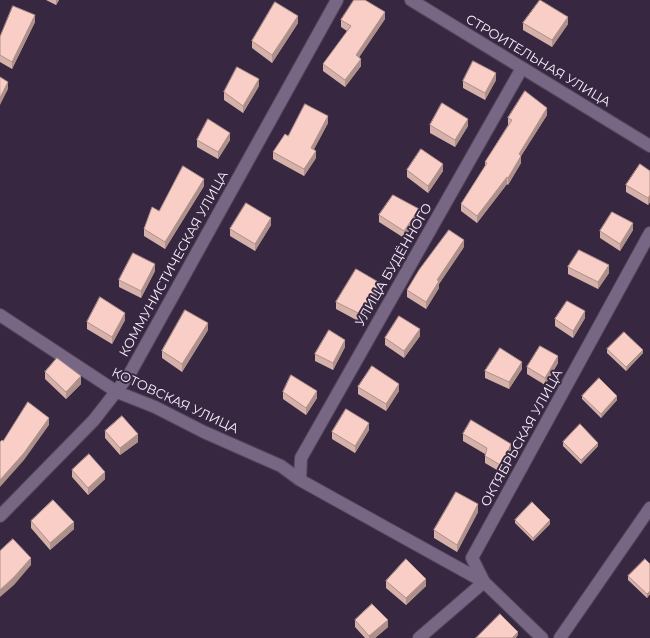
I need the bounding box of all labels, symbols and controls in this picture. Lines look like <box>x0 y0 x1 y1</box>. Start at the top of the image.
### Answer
street label: СТРОИТЕЛЬНАЯ УЛИЦА <box>463 12 613 110</box>
street label: КОММУНИСТИЧЕСКАЯ УЛИЦА <box>116 168 232 360</box>
street label: УЛИЦА БУДЁННОГО <box>352 201 436 329</box>
street label: КОТОВСКАЯ УЛИЦА <box>109 365 241 437</box>
street label: ОКТЯБРЬСКАЯ УЛИЦА <box>478 367 566 509</box>

